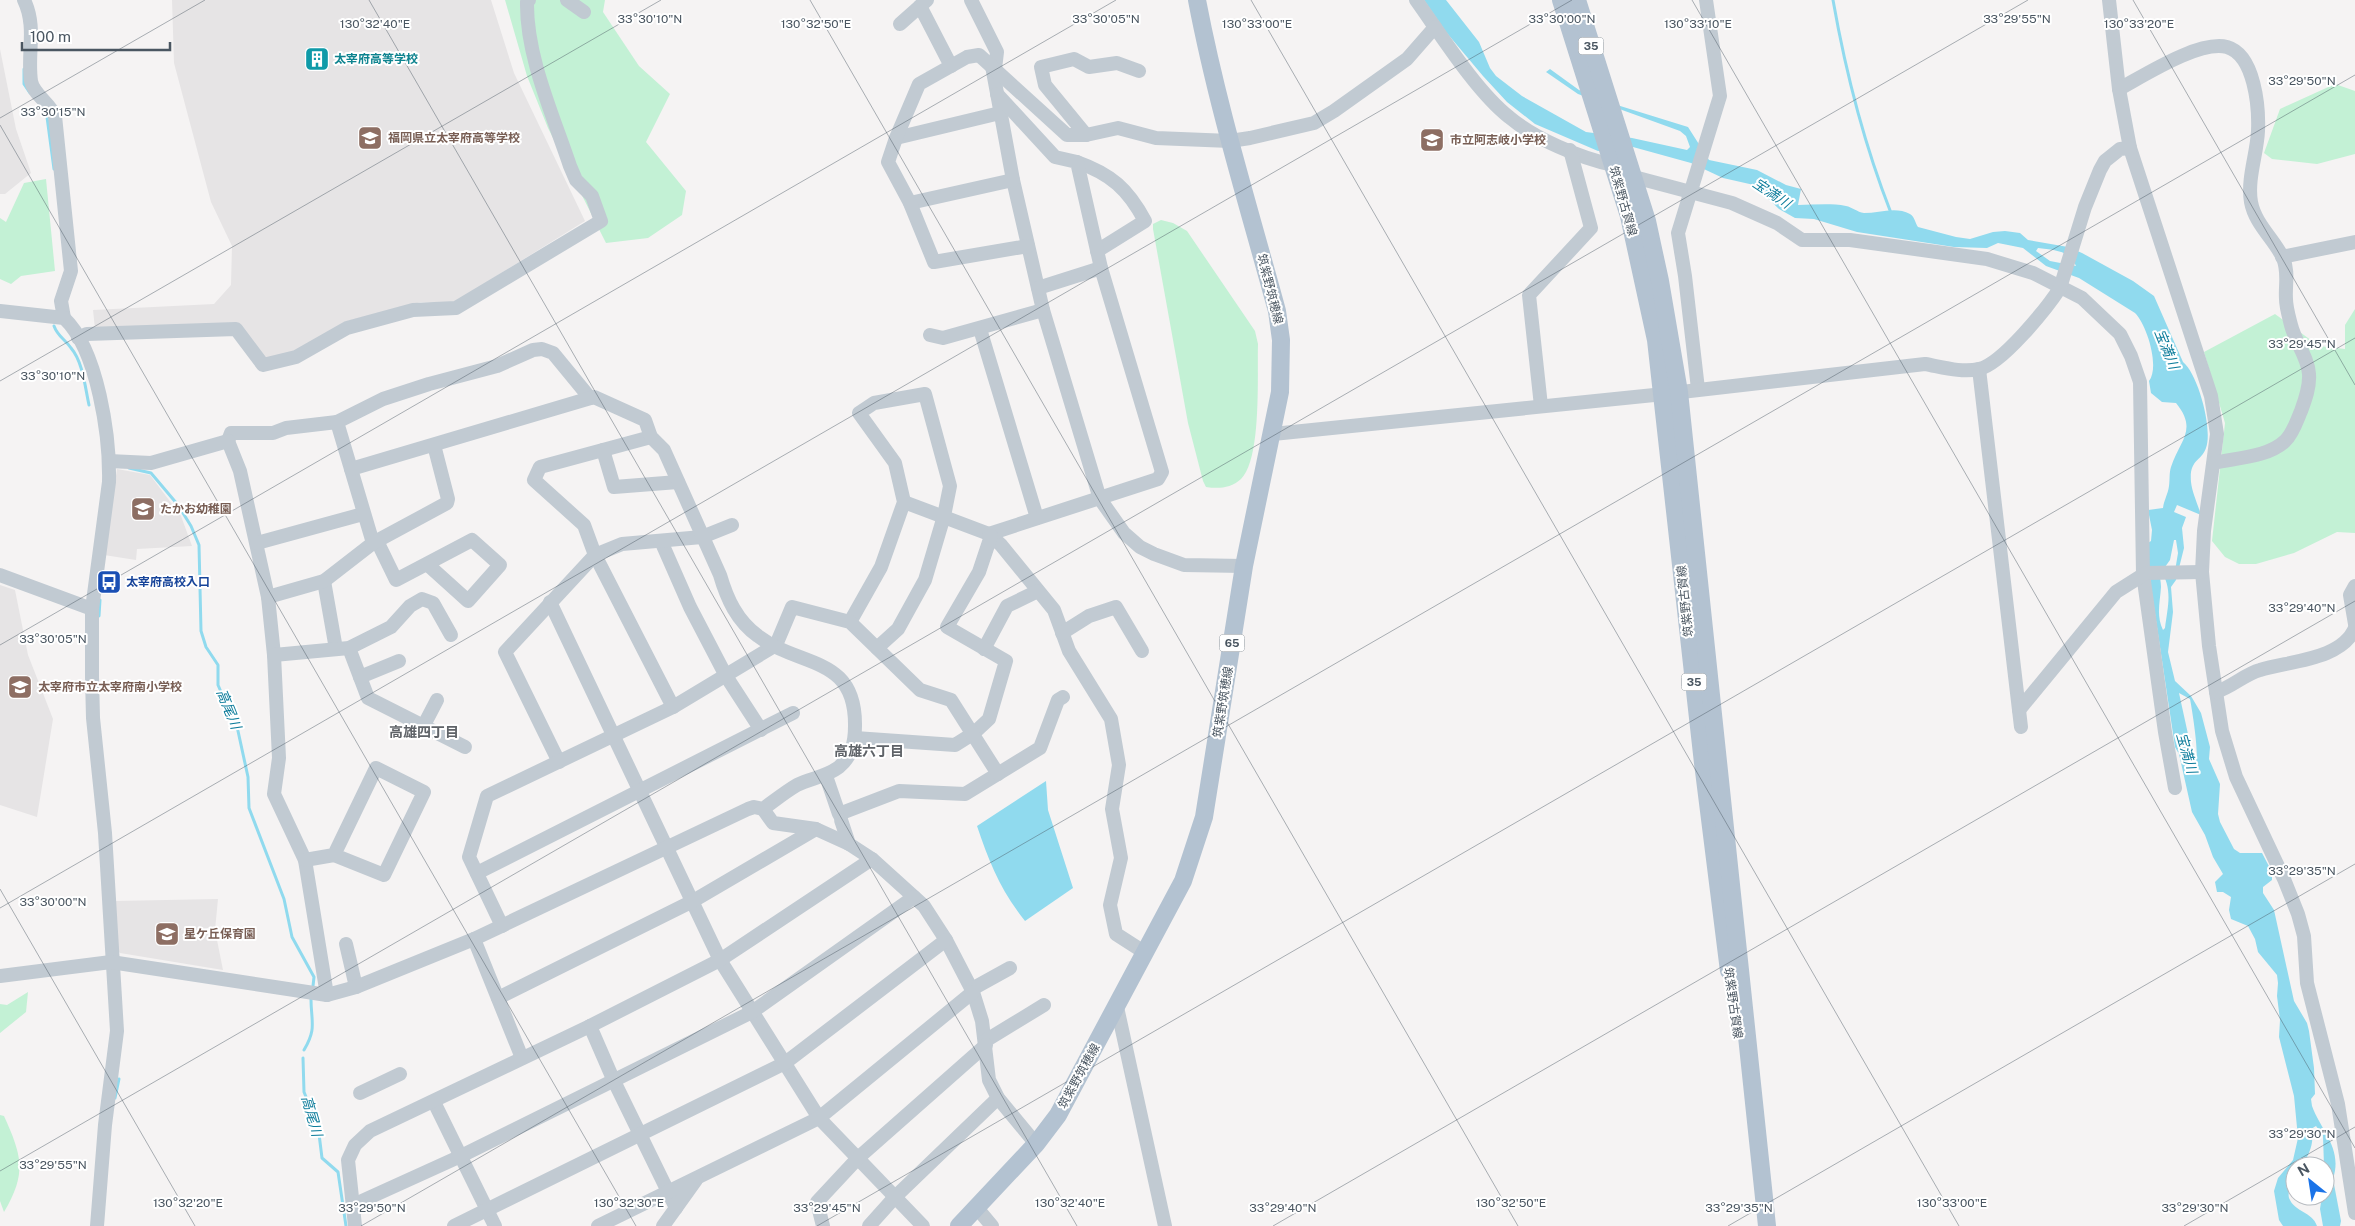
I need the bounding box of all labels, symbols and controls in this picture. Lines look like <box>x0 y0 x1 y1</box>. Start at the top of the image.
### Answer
text: 33°30'10"N <box>618 12 682 26</box>
text: 33°30'05"N <box>1072 12 1140 26</box>
text: 33°30'00"N <box>1528 12 1596 26</box>
text: 33°29'55"N <box>1983 12 2051 26</box>
text: 130°32'40"E <box>340 17 410 31</box>
text: 130°32'50"E <box>781 17 851 31</box>
text: 130°33'00"E <box>1222 17 1292 31</box>
text: 130°33'10"E <box>1664 17 1732 31</box>
text: 130°33'20"E <box>2104 17 2174 31</box>
scale bar <box>22 20 170 52</box>
text: 100 m <box>30 28 71 45</box>
road number: 35 <box>1578 37 1604 54</box>
building icon: 太宰府高等学校 <box>304 46 330 72</box>
place label: 太宰府高等学校 <box>334 52 418 66</box>
text: 33°29'50"N <box>2268 74 2336 88</box>
text: 33°30'15"N <box>20 105 86 119</box>
school or university icon: 福岡県立太宰府高等学校 <box>357 125 383 151</box>
school or university icon: 市立阿志岐小学校 <box>1419 127 1445 153</box>
place label: 福岡県立太宰府高等学校 <box>388 131 520 145</box>
place label: 市立阿志岐小学校 <box>1450 133 1546 147</box>
street label: 筑紫野古賀線 <box>1606 164 1640 238</box>
water label: 宝満川 <box>1750 175 1796 212</box>
street label: 筑紫野筑穂線 <box>1254 252 1286 326</box>
water label: 宝満川 <box>2152 327 2183 373</box>
text: 33°29'45"N <box>2268 337 2336 351</box>
text: 33°30'10"N <box>21 369 85 383</box>
school or university icon: たかお幼稚園 <box>130 496 156 522</box>
place label: たかお幼稚園 <box>160 502 232 516</box>
street label: 筑紫野古賀線 <box>1674 564 1696 638</box>
bus stop icon: 太宰府高校入口 <box>96 569 122 595</box>
place label: 太宰府高校入口 <box>126 575 210 589</box>
text: 33°29'40"N <box>2268 601 2336 615</box>
text: 33°30'05"N <box>19 632 87 646</box>
road number: 65 <box>1220 634 1244 651</box>
street label: 筑紫野筑穂線 <box>1210 665 1236 739</box>
school or university icon: 太宰府市立太宰府南小学校 <box>7 674 33 700</box>
road number: 35 <box>1682 674 1706 690</box>
place label: 太宰府市立太宰府南小学校 <box>38 680 182 694</box>
water label: 高尾川 <box>214 687 245 733</box>
district label: 高雄四丁目 <box>389 724 459 740</box>
water label: 宝満川 <box>2174 731 2201 777</box>
district label: 高雄六丁目 <box>834 743 904 759</box>
text: 33°29'35"N <box>2268 864 2336 878</box>
text: 33°30'00"N <box>19 895 87 909</box>
school or university icon: 星ケ丘保育園 <box>154 921 180 947</box>
place label: 星ケ丘保育園 <box>184 927 256 941</box>
street label: 筑紫野古賀線 <box>1721 966 1745 1040</box>
street label: 筑紫野筑穂線 <box>1055 1041 1103 1111</box>
water label: 高尾川 <box>299 1094 326 1140</box>
text: 33°29'30"N <box>2268 1127 2336 1141</box>
north arrow <box>2285 1156 2335 1206</box>
text: 33°29'55"N <box>19 1158 87 1172</box>
text: N <box>2295 1160 2312 1179</box>
text: 130°32'20"E <box>153 1196 223 1210</box>
text: 130°32'30"E <box>594 1196 664 1210</box>
text: 130°32'40"E <box>1035 1196 1105 1210</box>
text: 130°32'50"E <box>1476 1196 1546 1210</box>
text: 130°33'00"E <box>1917 1196 1987 1210</box>
text: 33°29'50"N <box>338 1201 406 1215</box>
text: 33°29'45"N <box>793 1201 861 1215</box>
text: 33°29'40"N <box>1249 1201 1317 1215</box>
text: 33°29'35"N <box>1705 1201 1773 1215</box>
text: 33°29'30"N <box>2161 1201 2229 1215</box>

